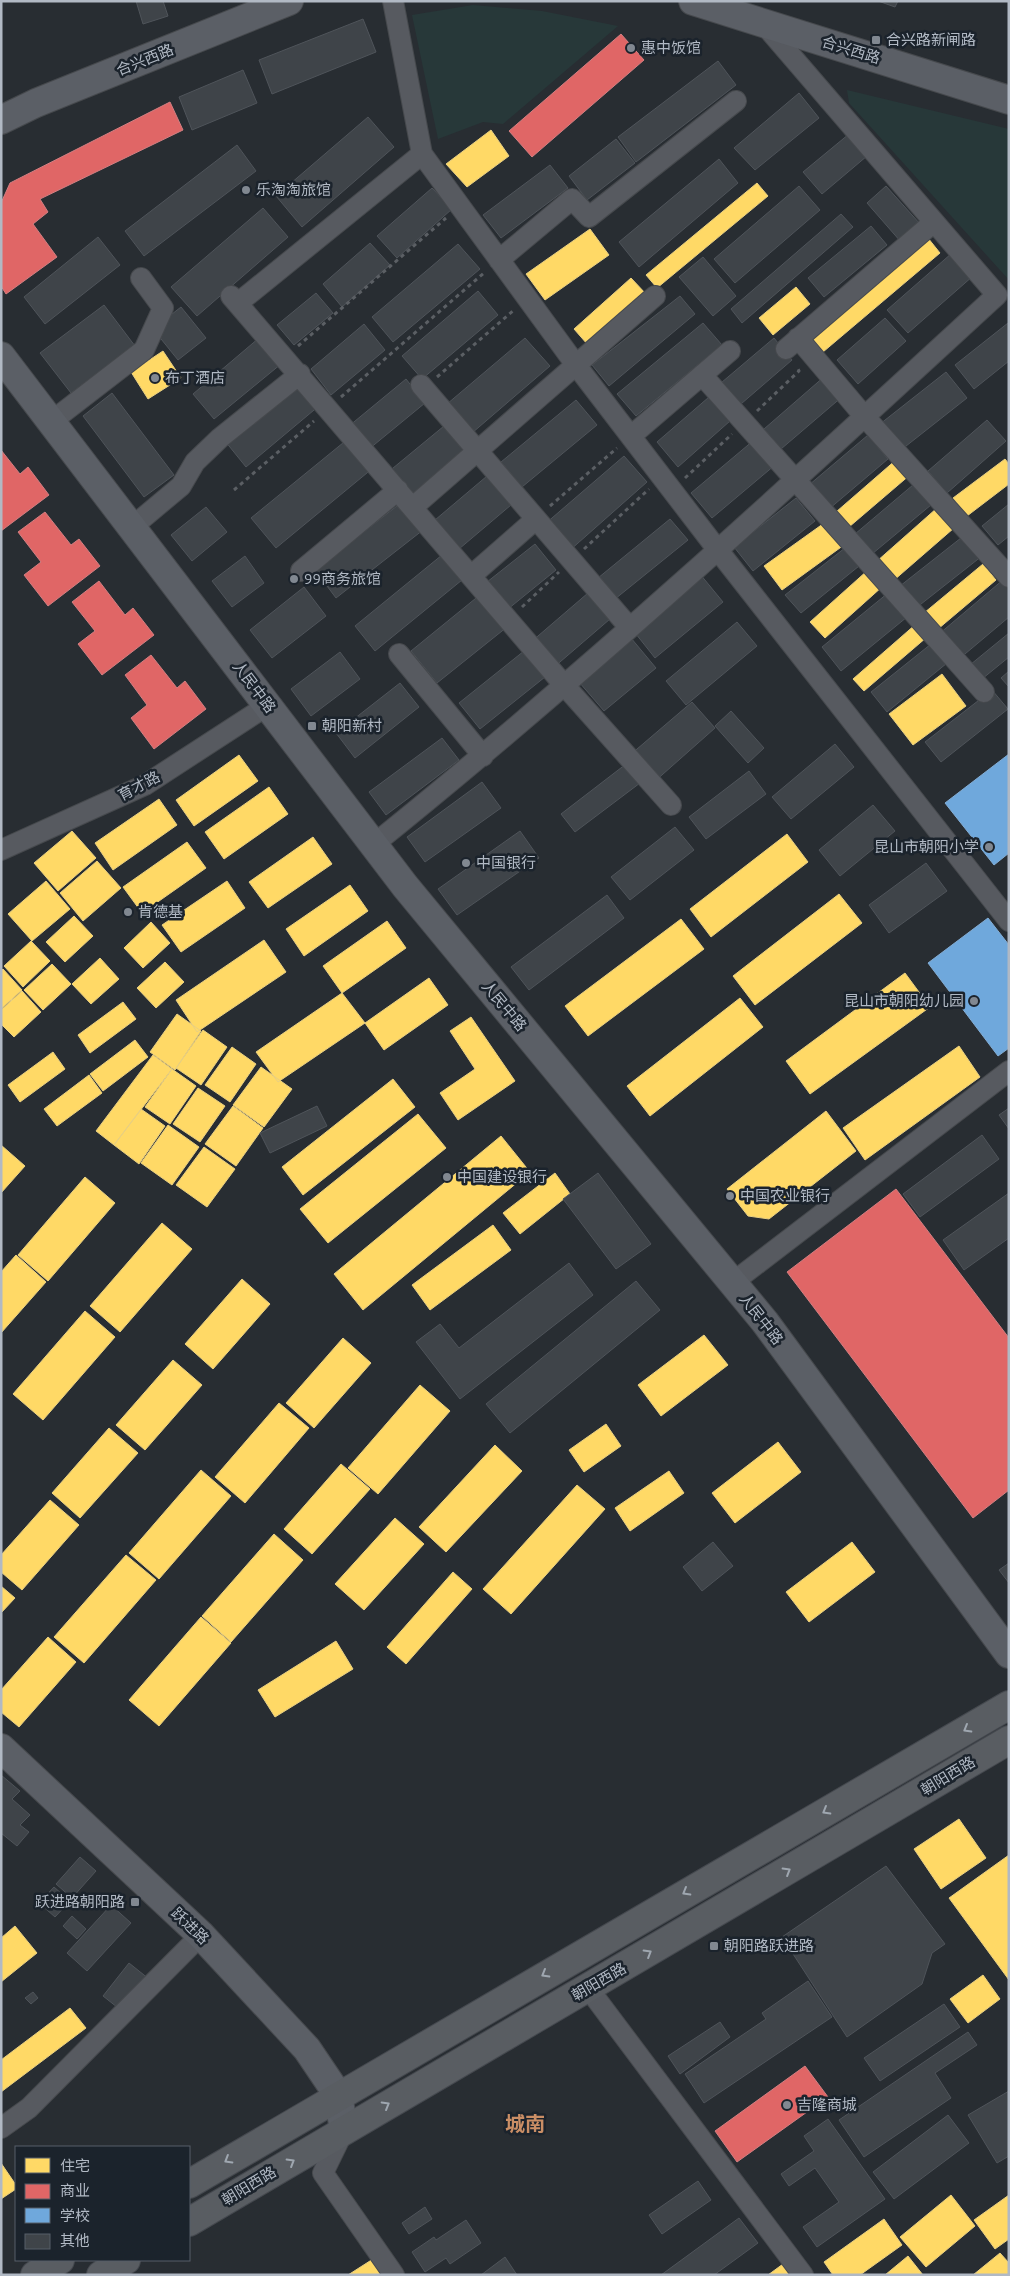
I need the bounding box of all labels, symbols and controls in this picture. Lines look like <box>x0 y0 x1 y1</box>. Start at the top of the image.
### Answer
place label: 合兴路新闸路 <box>886 31 976 48</box>
street label: 合兴西路 <box>820 33 882 66</box>
marker: 合兴路新闸路 <box>870 34 882 46</box>
place label: 惠中饭馆 <box>641 39 701 56</box>
street label: 合兴西路 <box>114 40 176 79</box>
marker: 惠中饭馆 <box>625 42 637 54</box>
place label: 乐淘淘旅馆 <box>256 181 331 198</box>
marker: 乐淘淘旅馆 <box>240 184 252 196</box>
place label: 布丁酒店 <box>165 369 225 386</box>
marker: 布丁酒店 <box>149 372 161 384</box>
place label: 99商务旅馆 <box>304 570 381 587</box>
marker: 99商务旅馆 <box>288 573 300 585</box>
street label: 人民中路 <box>230 658 279 716</box>
place label: 朝阳新村 <box>322 717 382 734</box>
marker: 朝阳新村 <box>306 720 318 732</box>
street label: 育才路 <box>115 767 163 804</box>
place label: 昆山市朝阳小学 <box>874 838 979 855</box>
marker: 昆山市朝阳小学 <box>983 841 995 853</box>
place label: 中国银行 <box>476 854 536 871</box>
marker: 中国银行 <box>460 857 472 869</box>
place label: 肯德基 <box>138 903 183 920</box>
marker: 肯德基 <box>122 906 134 918</box>
street label: 人民中路 <box>479 977 530 1034</box>
place label: 昆山市朝阳幼儿园 <box>844 992 964 1009</box>
marker: 昆山市朝阳幼儿园 <box>968 995 980 1007</box>
place label: 中国建设银行 <box>457 1168 547 1185</box>
marker: 中国建设银行 <box>441 1171 453 1183</box>
place label: 中国农业银行 <box>740 1187 830 1204</box>
marker: 中国农业银行 <box>724 1190 736 1202</box>
street label: 人民中路 <box>736 1290 787 1348</box>
one-way arrow <box>963 1723 972 1733</box>
street label: 朝阳西路 <box>918 1753 978 1798</box>
one-way arrow <box>823 1804 832 1814</box>
one-way arrow <box>782 1867 791 1877</box>
one-way arrow <box>682 1886 691 1896</box>
place label: 跃进路朝阳路 <box>35 1893 125 1910</box>
marker: 跃进路朝阳路 <box>129 1896 141 1908</box>
street label: 跃进路 <box>168 1904 212 1947</box>
place label: 朝阳路跃进路 <box>724 1937 814 1954</box>
marker: 朝阳路跃进路 <box>708 1940 720 1952</box>
one-way arrow <box>642 1950 651 1960</box>
street label: 朝阳西路 <box>569 1959 629 2004</box>
one-way arrow <box>542 1968 551 1978</box>
place label: 吉隆商城 <box>797 2096 857 2113</box>
marker: 吉隆商城 <box>781 2099 793 2111</box>
one-way arrow <box>381 2102 390 2112</box>
district label: 城南 <box>505 2112 545 2135</box>
legend <box>15 2146 190 2261</box>
one-way arrow <box>225 2154 234 2164</box>
text: 住宅 <box>60 2157 90 2174</box>
one-way arrow <box>285 2158 294 2168</box>
street label: 朝阳西路 <box>219 2163 279 2208</box>
text: 商业 <box>60 2182 90 2199</box>
text: 学校 <box>60 2207 90 2224</box>
text: 其他 <box>60 2232 90 2249</box>

